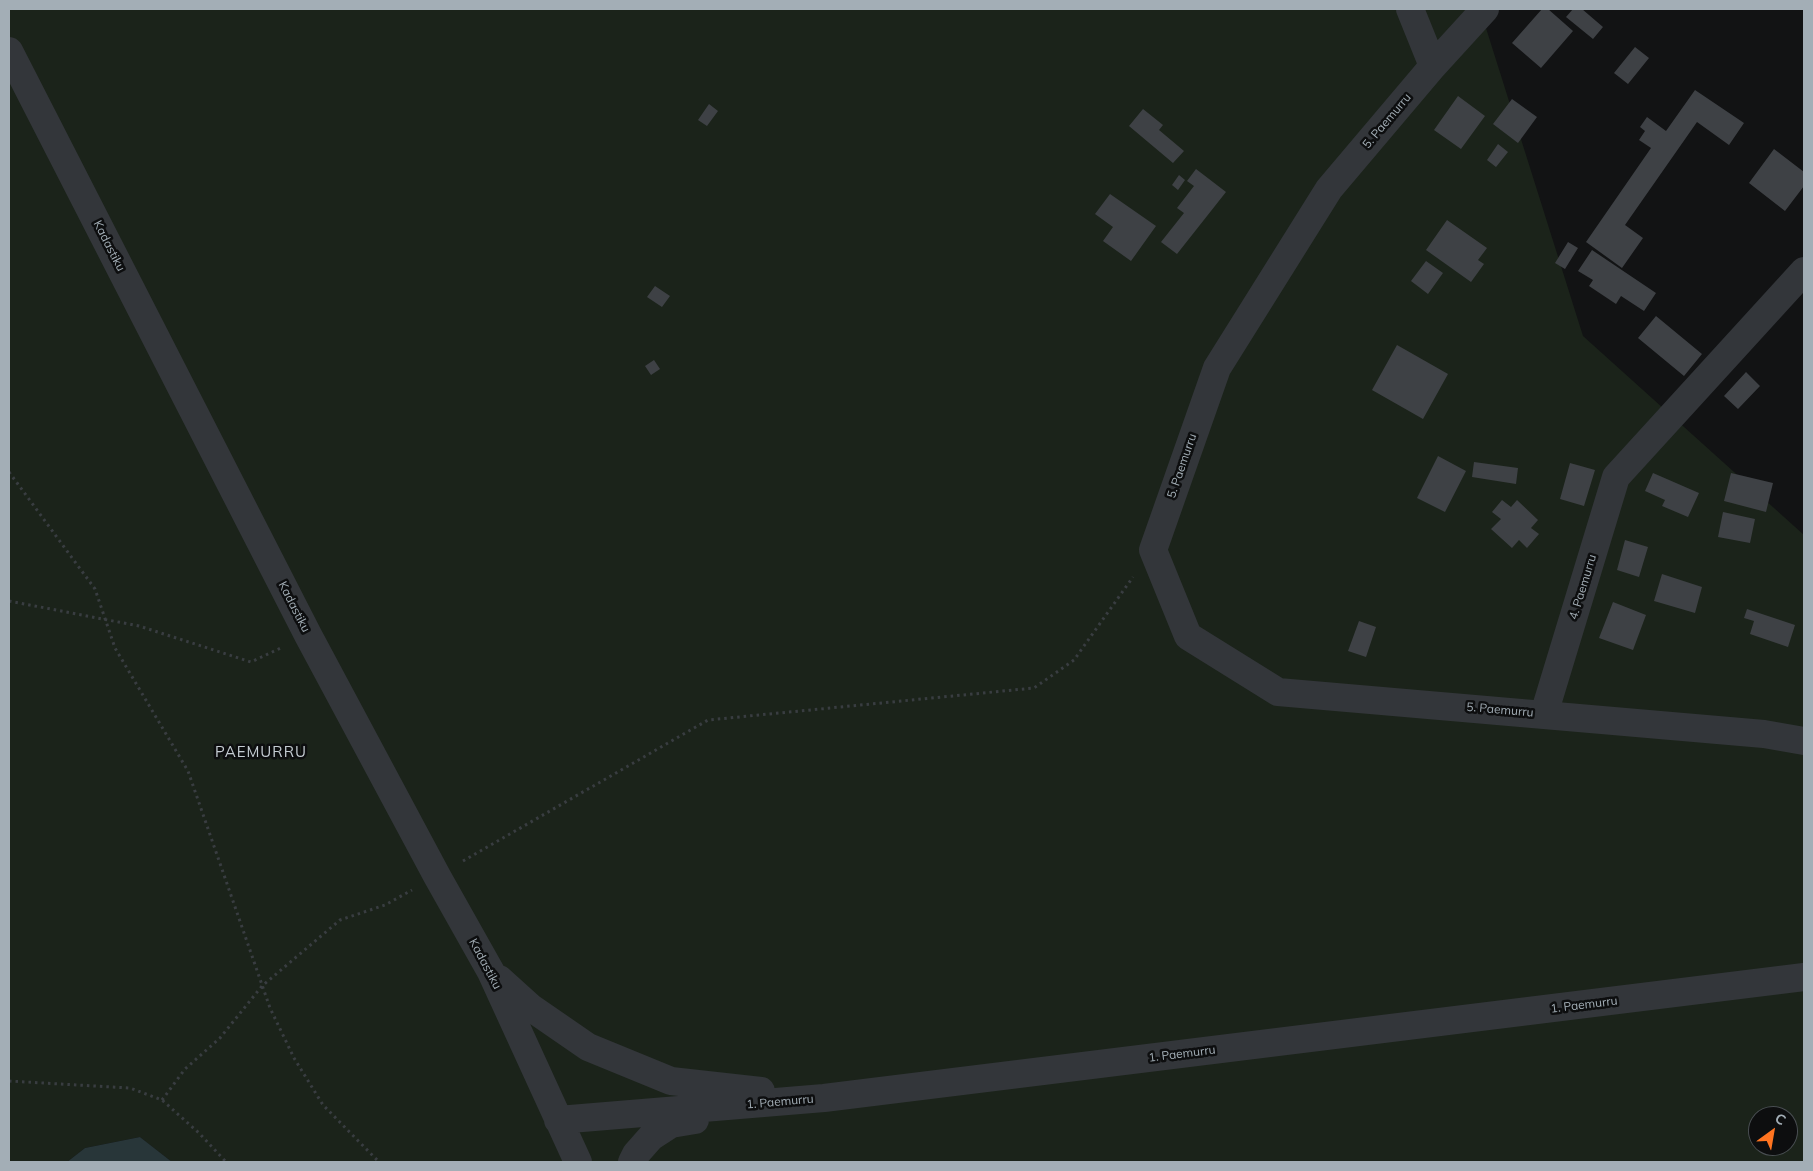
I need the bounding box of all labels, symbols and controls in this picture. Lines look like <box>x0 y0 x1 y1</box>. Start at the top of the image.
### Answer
street label: 5. Paemurru <box>1360 91 1414 151</box>
street label: Kadastiku <box>90 218 128 274</box>
street label: 5. Paemurru <box>1164 432 1200 500</box>
street label: 4. Paemurru <box>1566 553 1600 621</box>
street label: Kadastiku <box>275 579 313 635</box>
street label: 5. Paemurru <box>1466 700 1534 720</box>
district label: PAEMURRU <box>214 743 308 761</box>
street label: Kadastiku <box>466 936 504 992</box>
street label: 1. Paemurru <box>1550 994 1618 1016</box>
street label: 1. Paemurru <box>1148 1043 1216 1065</box>
street label: 1. Paemurru <box>746 1092 814 1112</box>
north arrow <box>1748 1106 1798 1156</box>
text: С <box>1772 1109 1789 1129</box>

